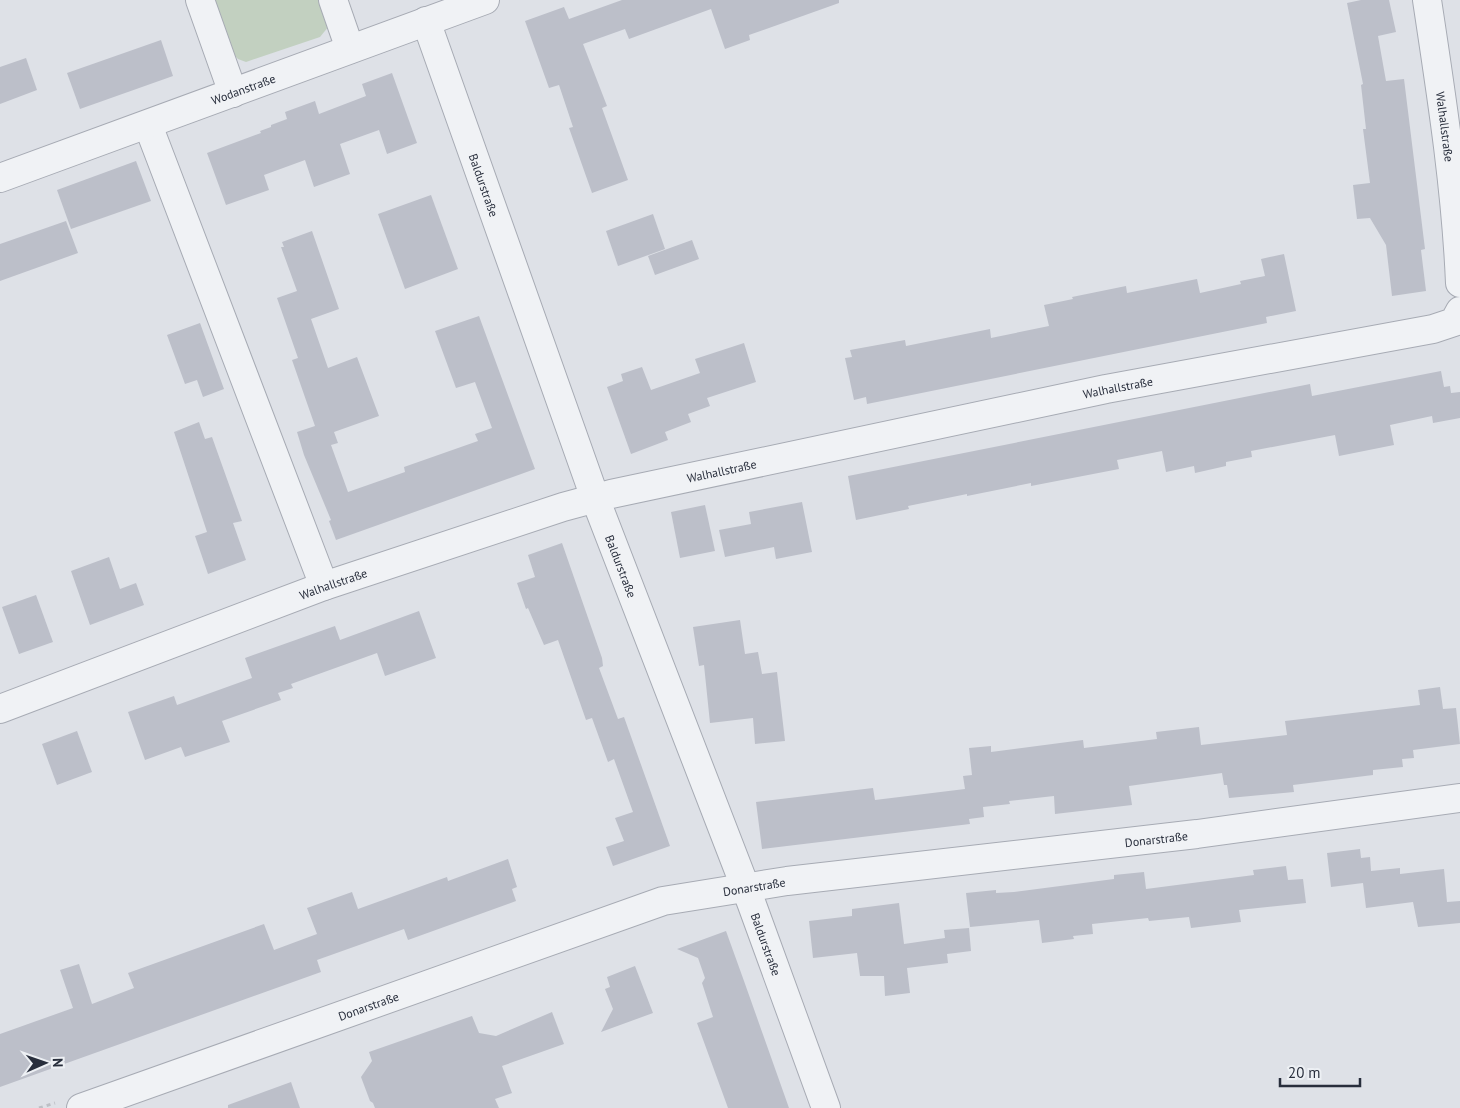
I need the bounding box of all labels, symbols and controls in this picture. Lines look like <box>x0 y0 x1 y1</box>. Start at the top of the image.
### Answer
street label: Wodanstraße <box>209 70 277 107</box>
street label: Walhallstraße <box>1433 90 1457 163</box>
street label: Baldurstraße <box>466 151 502 219</box>
street label: Walhallstraße <box>1081 373 1154 401</box>
street label: Walhallstraße <box>685 456 758 485</box>
street label: Baldurstraße <box>602 533 640 599</box>
street label: Walhallstraße <box>297 565 369 602</box>
street label: Donarstraße <box>1124 828 1189 850</box>
street label: Donarstraße <box>722 874 787 899</box>
street label: Baldurstraße <box>748 911 785 978</box>
street label: Donarstraße <box>336 988 401 1023</box>
north arrow <box>20 1038 70 1088</box>
scale bar <box>1280 1056 1360 1088</box>
text: N <box>49 1058 67 1067</box>
text: 20 m <box>1288 1063 1321 1082</box>

